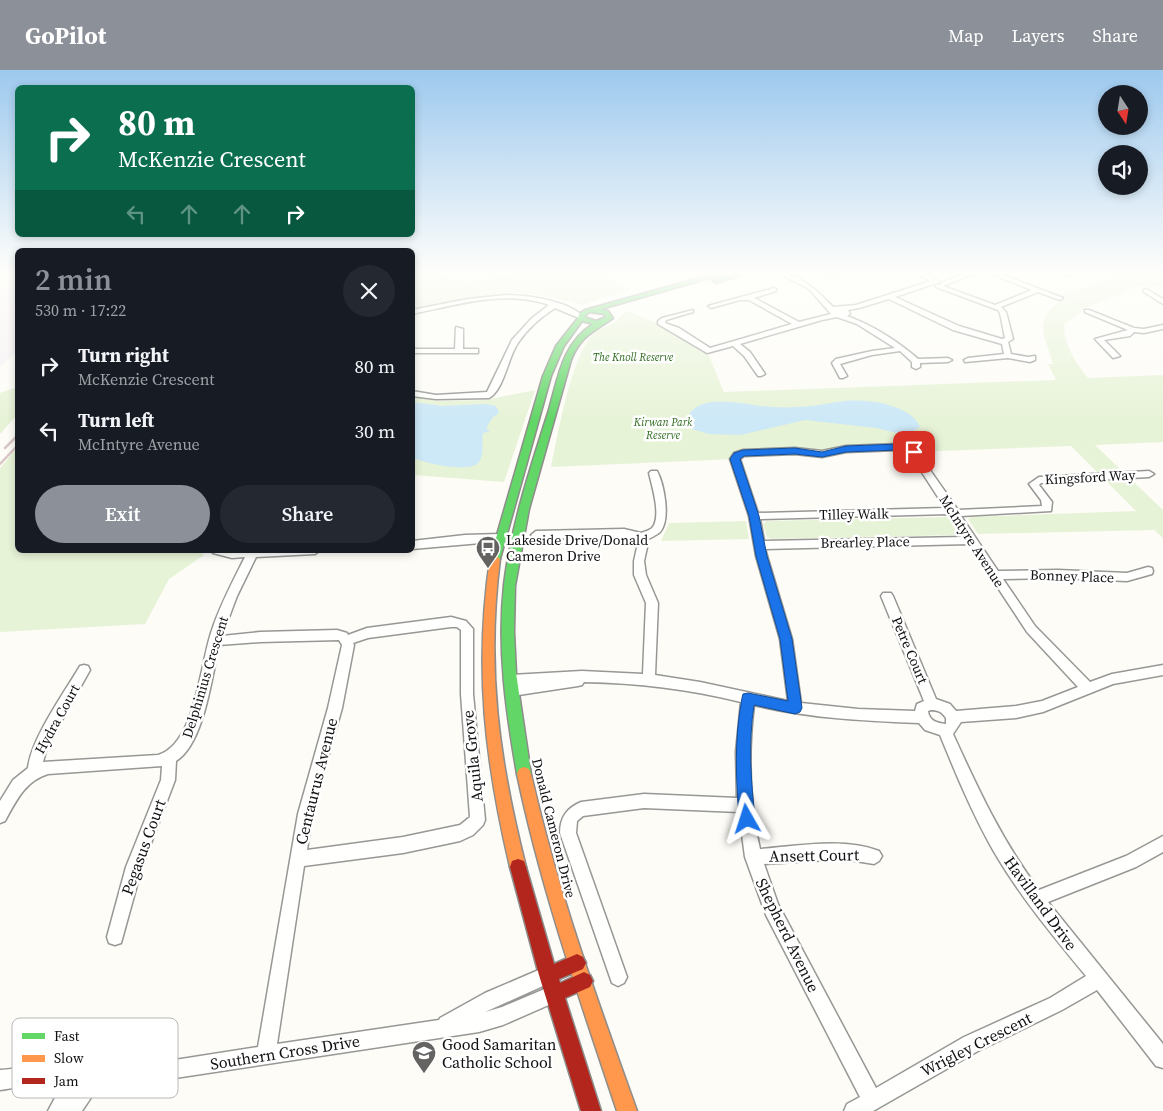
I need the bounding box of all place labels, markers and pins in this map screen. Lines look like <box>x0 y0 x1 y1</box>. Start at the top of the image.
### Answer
pin <box>893 431 935 473</box>
place label: Lakeside Drive/Donald Cameron Drive <box>506 530 648 566</box>
bus stop icon: Lakeside Drive/Donald Cameron Drive <box>475 535 501 569</box>
place label: Good Samaritan Catholic School <box>442 1033 557 1073</box>
school or university icon: Good Samaritan Catholic School <box>411 1040 437 1074</box>

